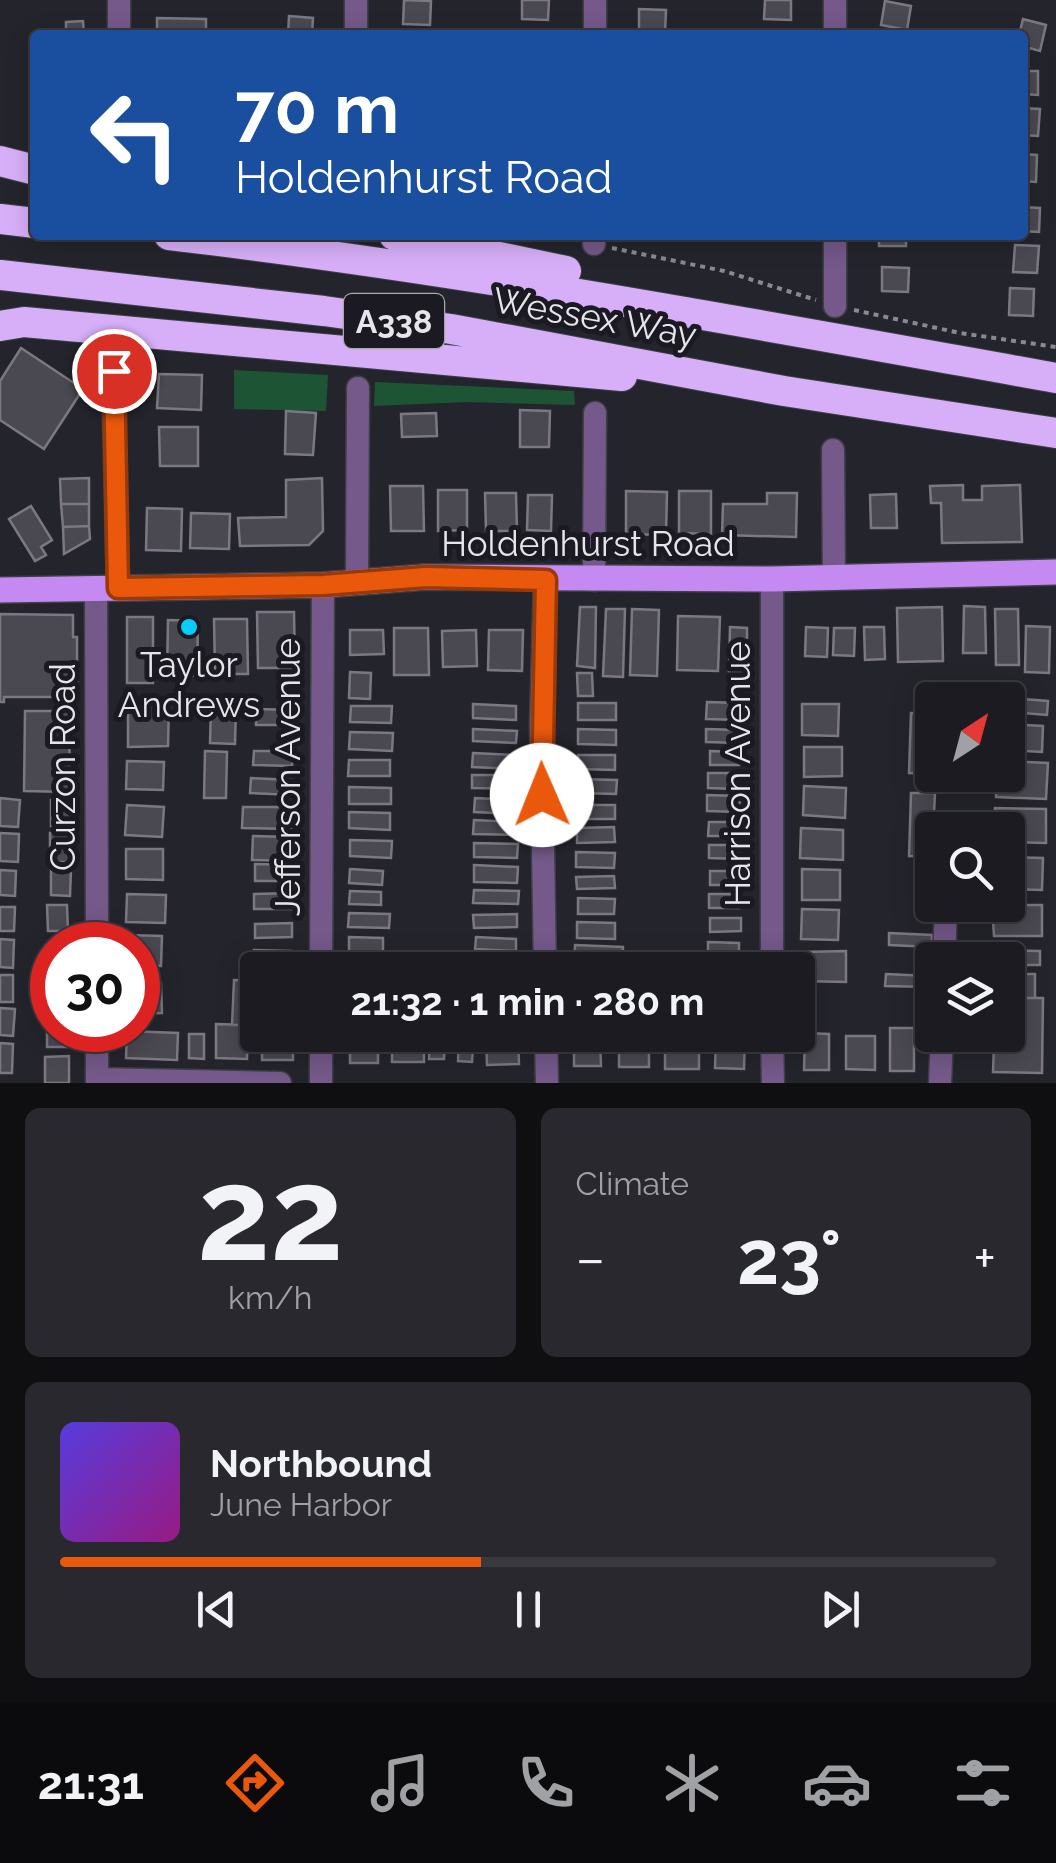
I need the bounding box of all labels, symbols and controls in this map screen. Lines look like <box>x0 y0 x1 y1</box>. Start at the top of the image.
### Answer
text: 70 m <box>235 67 399 149</box>
icon: left <box>70 70 200 200</box>
text: Holdenhurst Road <box>235 151 612 204</box>
street label: Wessex Way <box>490 279 700 355</box>
road number: A338 <box>344 294 444 348</box>
pin <box>72 329 157 414</box>
icon: arrive <box>87 344 142 399</box>
street label: Holdenhurst Road <box>441 523 735 564</box>
marker: Taylor Andrews <box>178 616 200 638</box>
street label: Jefferson Avenue <box>267 638 308 916</box>
street label: Harrison Avenue <box>717 641 758 907</box>
place label: Taylor Andrews <box>118 644 260 725</box>
street label: Curzon Road <box>42 663 83 871</box>
north arrow <box>915 682 1025 792</box>
map controls <box>915 682 1025 1052</box>
position arrow <box>490 743 594 847</box>
button: search <box>915 812 1025 922</box>
speed limit sign: 30 <box>30 922 160 1052</box>
button: layers <box>915 942 1025 1052</box>
text: 21:32 · 1 min · 280 m <box>351 979 704 1024</box>
text: 22 <box>197 1138 344 1290</box>
text: Climate <box>576 1165 689 1202</box>
text: 23° <box>737 1213 841 1302</box>
text: − <box>576 1226 605 1291</box>
text: + <box>973 1226 996 1291</box>
text: km/h <box>228 1279 312 1316</box>
text: Northbound <box>210 1441 432 1486</box>
text: June Harbor <box>210 1486 392 1523</box>
icon: previous <box>189 1582 244 1637</box>
icon: pause <box>501 1582 556 1637</box>
icon: next <box>813 1582 868 1637</box>
icon: directions <box>220 1748 290 1818</box>
icon: music <box>365 1748 435 1818</box>
icon: phone <box>511 1748 581 1818</box>
icon: climate <box>657 1748 727 1818</box>
icon: car <box>802 1748 872 1818</box>
icon: filters <box>948 1748 1018 1818</box>
text: 21:31 <box>38 1757 144 1810</box>

